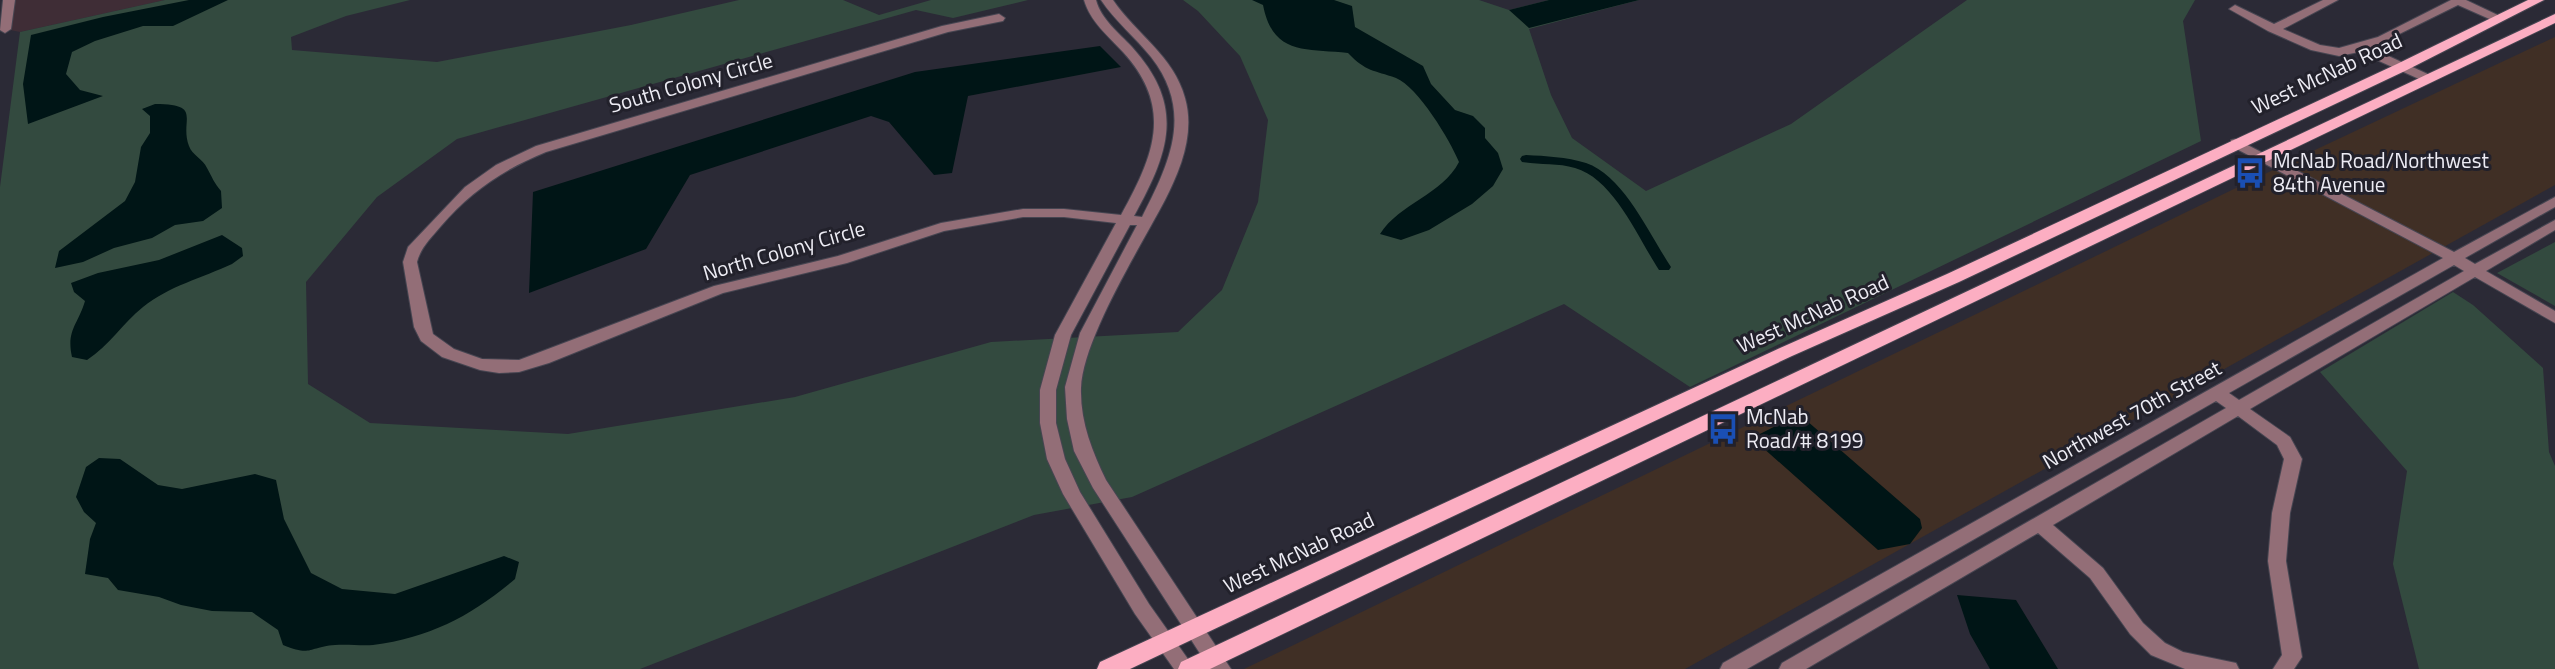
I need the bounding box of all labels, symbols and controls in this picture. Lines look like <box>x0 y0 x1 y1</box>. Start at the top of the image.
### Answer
street label: West McNab Road <box>2246 24 2407 122</box>
street label: South Colony Circle <box>605 43 776 121</box>
place label: McNab Road/Northwest 84th Avenue <box>2273 144 2489 200</box>
bus stop icon: McNab Road/Northwest 84th Avenue <box>2233 156 2267 190</box>
street label: North Colony Circle <box>699 212 869 289</box>
street label: West McNab Road <box>1732 265 1894 361</box>
street label: Northwest 70th Street <box>2036 351 2227 477</box>
place label: McNab Road/# 8199 <box>1746 400 1864 456</box>
bus stop icon: McNab Road/# 8199 <box>1706 412 1740 446</box>
street label: West McNab Road <box>1218 503 1379 601</box>

